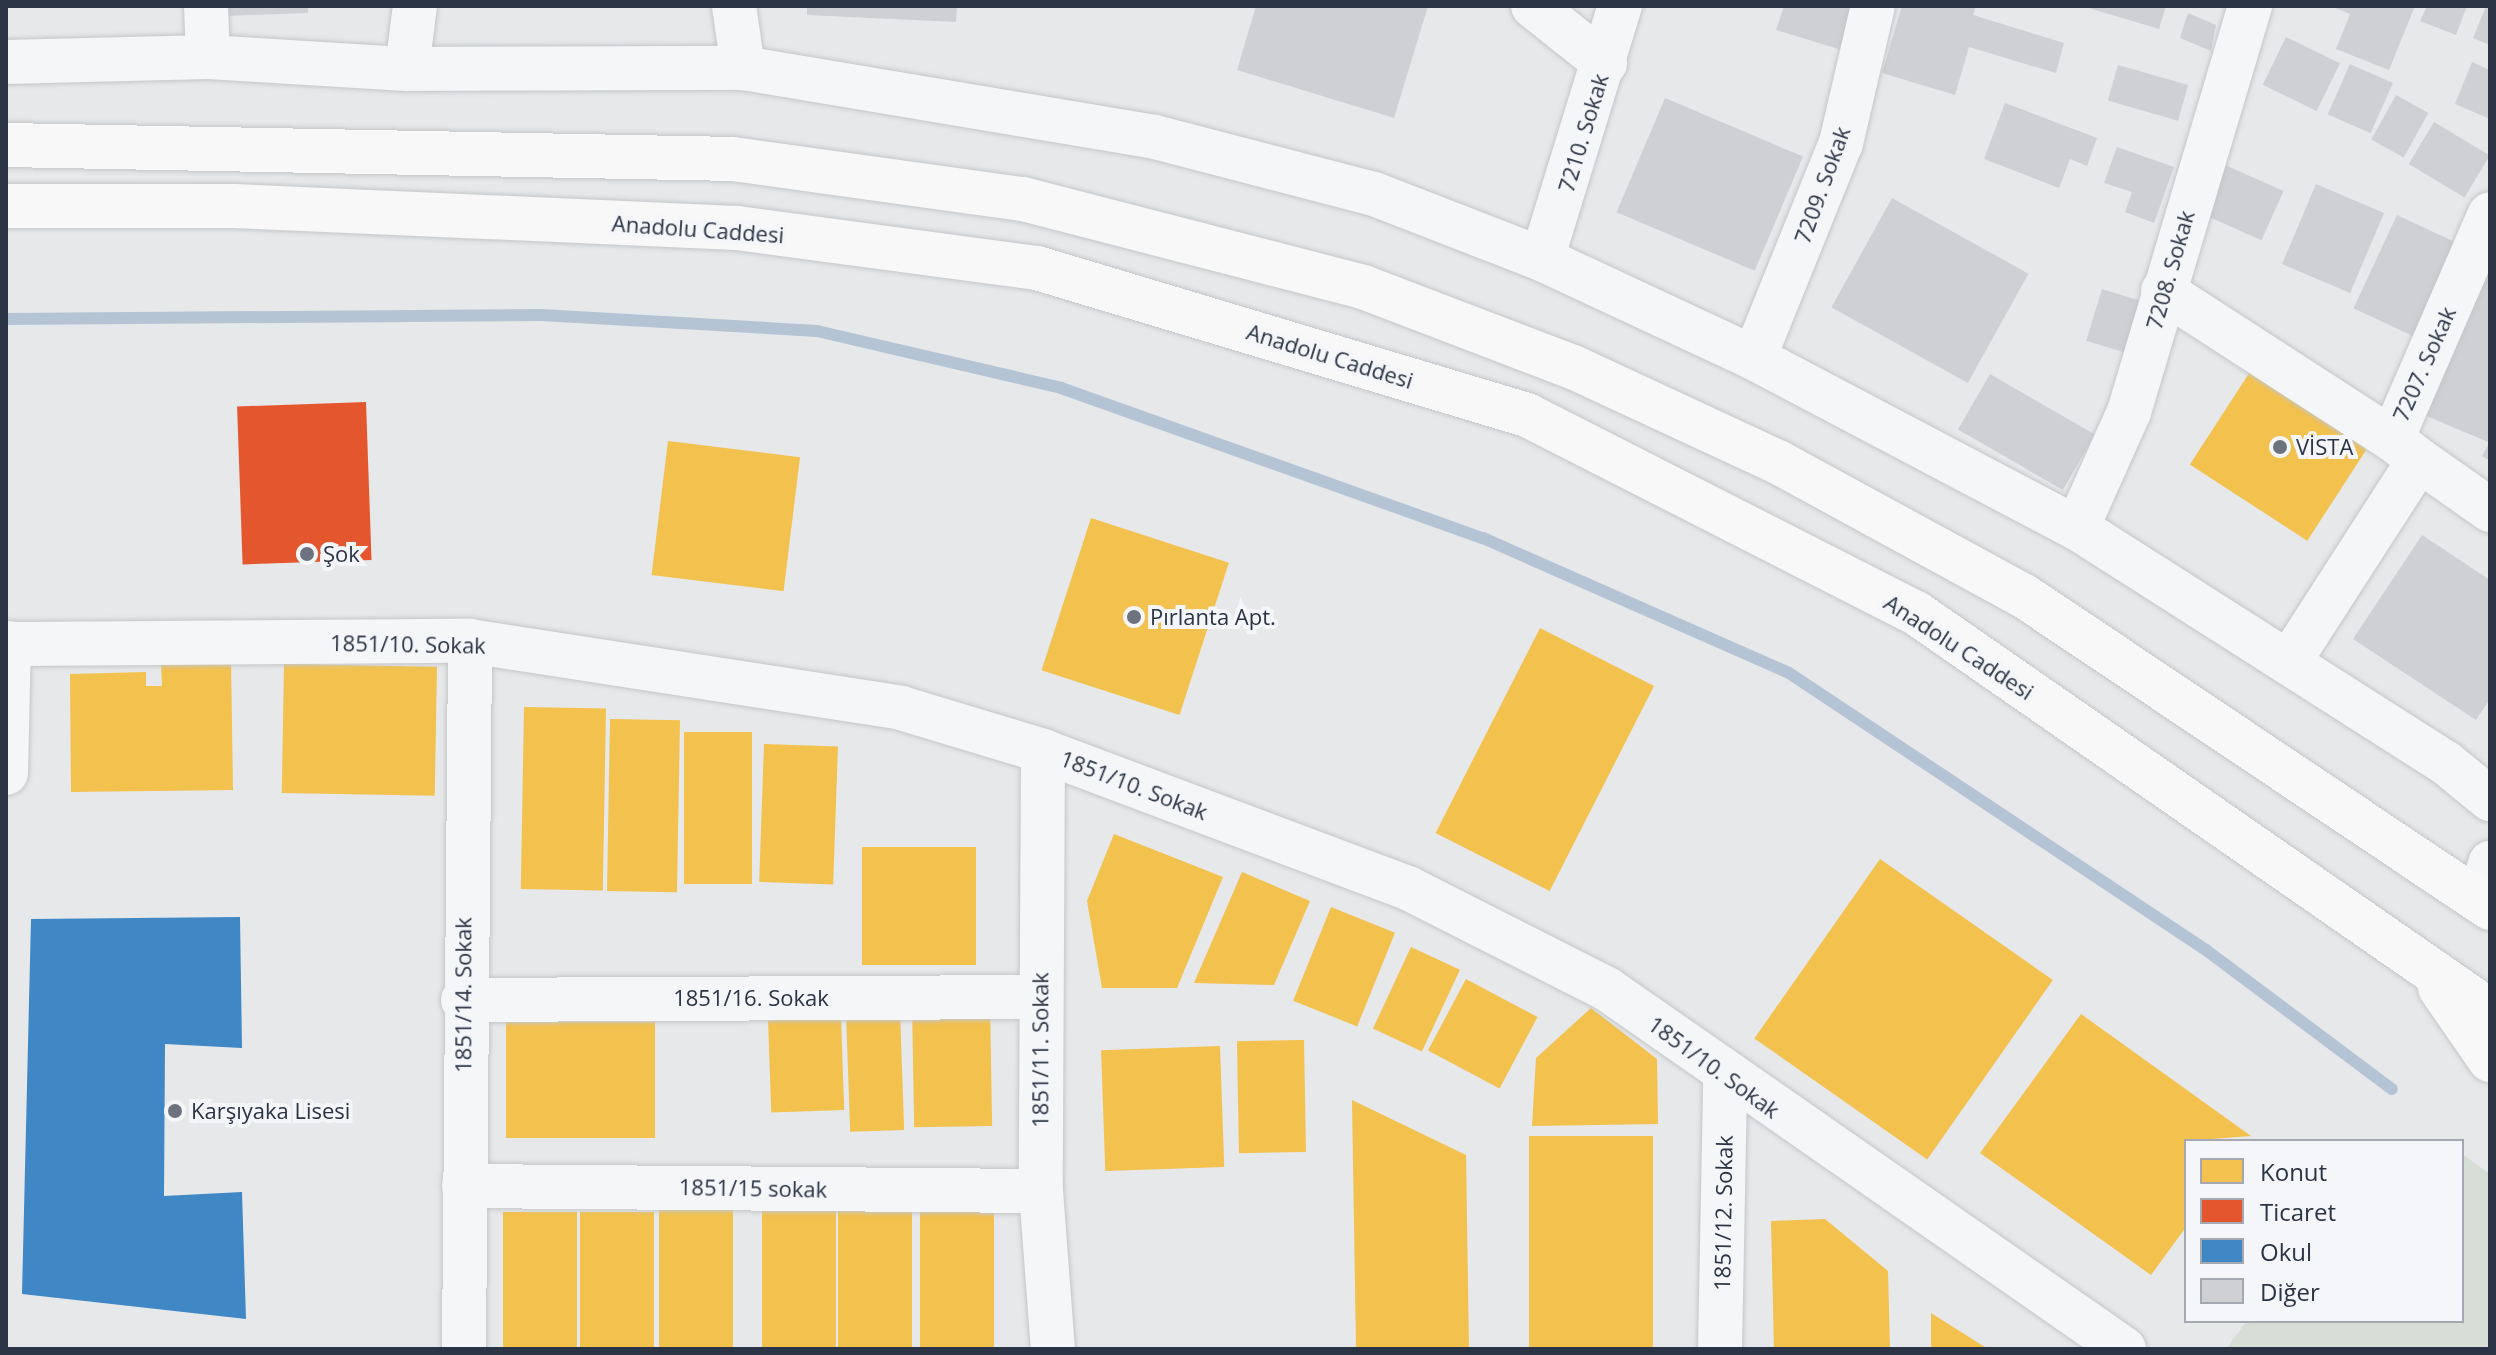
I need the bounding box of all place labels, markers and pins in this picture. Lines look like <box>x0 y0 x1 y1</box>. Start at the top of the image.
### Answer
place label: VİSTA <box>2296 434 2353 460</box>
marker: VİSTA <box>2271 438 2289 456</box>
place label: Şok <box>323 541 360 567</box>
marker: Şok <box>298 545 316 563</box>
place label: Pırlanta Apt. <box>1150 604 1276 630</box>
marker: Pırlanta Apt. <box>1125 608 1143 626</box>
place label: Karşıyaka Lisesi <box>191 1098 350 1124</box>
marker: Karşıyaka Lisesi <box>166 1102 184 1120</box>

